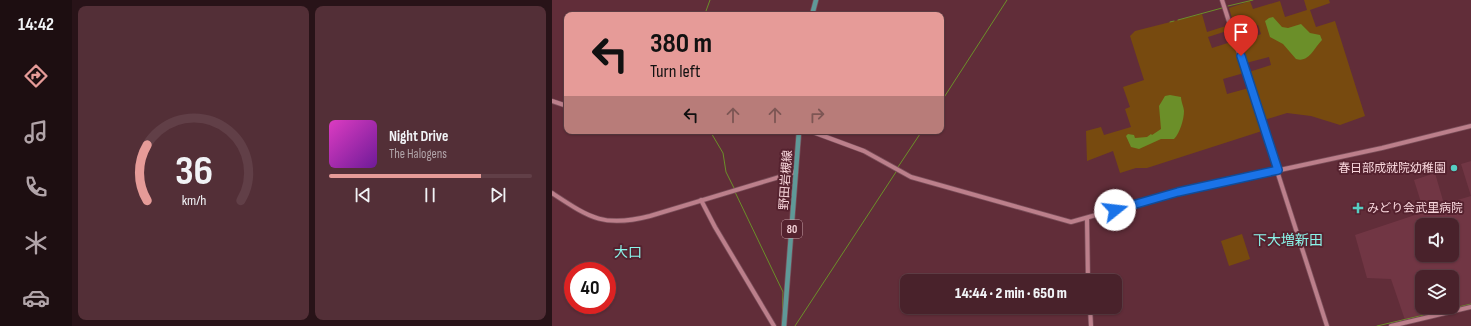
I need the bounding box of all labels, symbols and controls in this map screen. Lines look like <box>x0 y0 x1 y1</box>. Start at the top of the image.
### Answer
text: 14:42 <box>18 14 54 35</box>
pin <box>1224 15 1258 56</box>
icon: arrive <box>1230 21 1252 43</box>
text: 380 m <box>650 27 712 60</box>
icon: left <box>584 28 636 80</box>
text: Turn left <box>650 61 701 82</box>
icon: directions <box>22 62 50 90</box>
icon: left <box>680 104 702 126</box>
icon: ahead <box>722 104 744 126</box>
icon: ahead <box>764 104 786 126</box>
icon: right <box>806 104 828 126</box>
icon: music <box>22 118 50 146</box>
text: Night Drive <box>389 127 448 146</box>
text: The Halogens <box>389 146 447 162</box>
text: 36 <box>174 147 213 196</box>
street label: 野田岩槻線 <box>776 150 796 210</box>
place label: 春日部成就院幼稚園 <box>1338 161 1446 176</box>
marker: 春日部成就院幼稚園 <box>1449 163 1459 173</box>
icon: phone <box>22 173 50 201</box>
icon: previous <box>352 184 374 206</box>
icon: pause <box>419 184 441 206</box>
icon: next <box>487 184 509 206</box>
position arrow <box>1094 189 1136 231</box>
text: km/h <box>181 192 206 209</box>
place label: みどり会武里病院 <box>1367 201 1463 216</box>
marker: みどり会武里病院 <box>1352 202 1364 214</box>
map controls <box>1415 218 1459 314</box>
button: sound <box>1415 218 1459 262</box>
road number: 80 <box>782 220 802 238</box>
icon: climate <box>22 229 50 257</box>
district label: 下大増新田 <box>1253 232 1323 249</box>
district label: 大口 <box>614 244 642 261</box>
speed limit sign: 40 <box>564 262 616 314</box>
button: layers <box>1415 270 1459 314</box>
icon: car <box>22 284 50 312</box>
text: 14:44 · 2 min · 650 m <box>955 284 1067 303</box>

